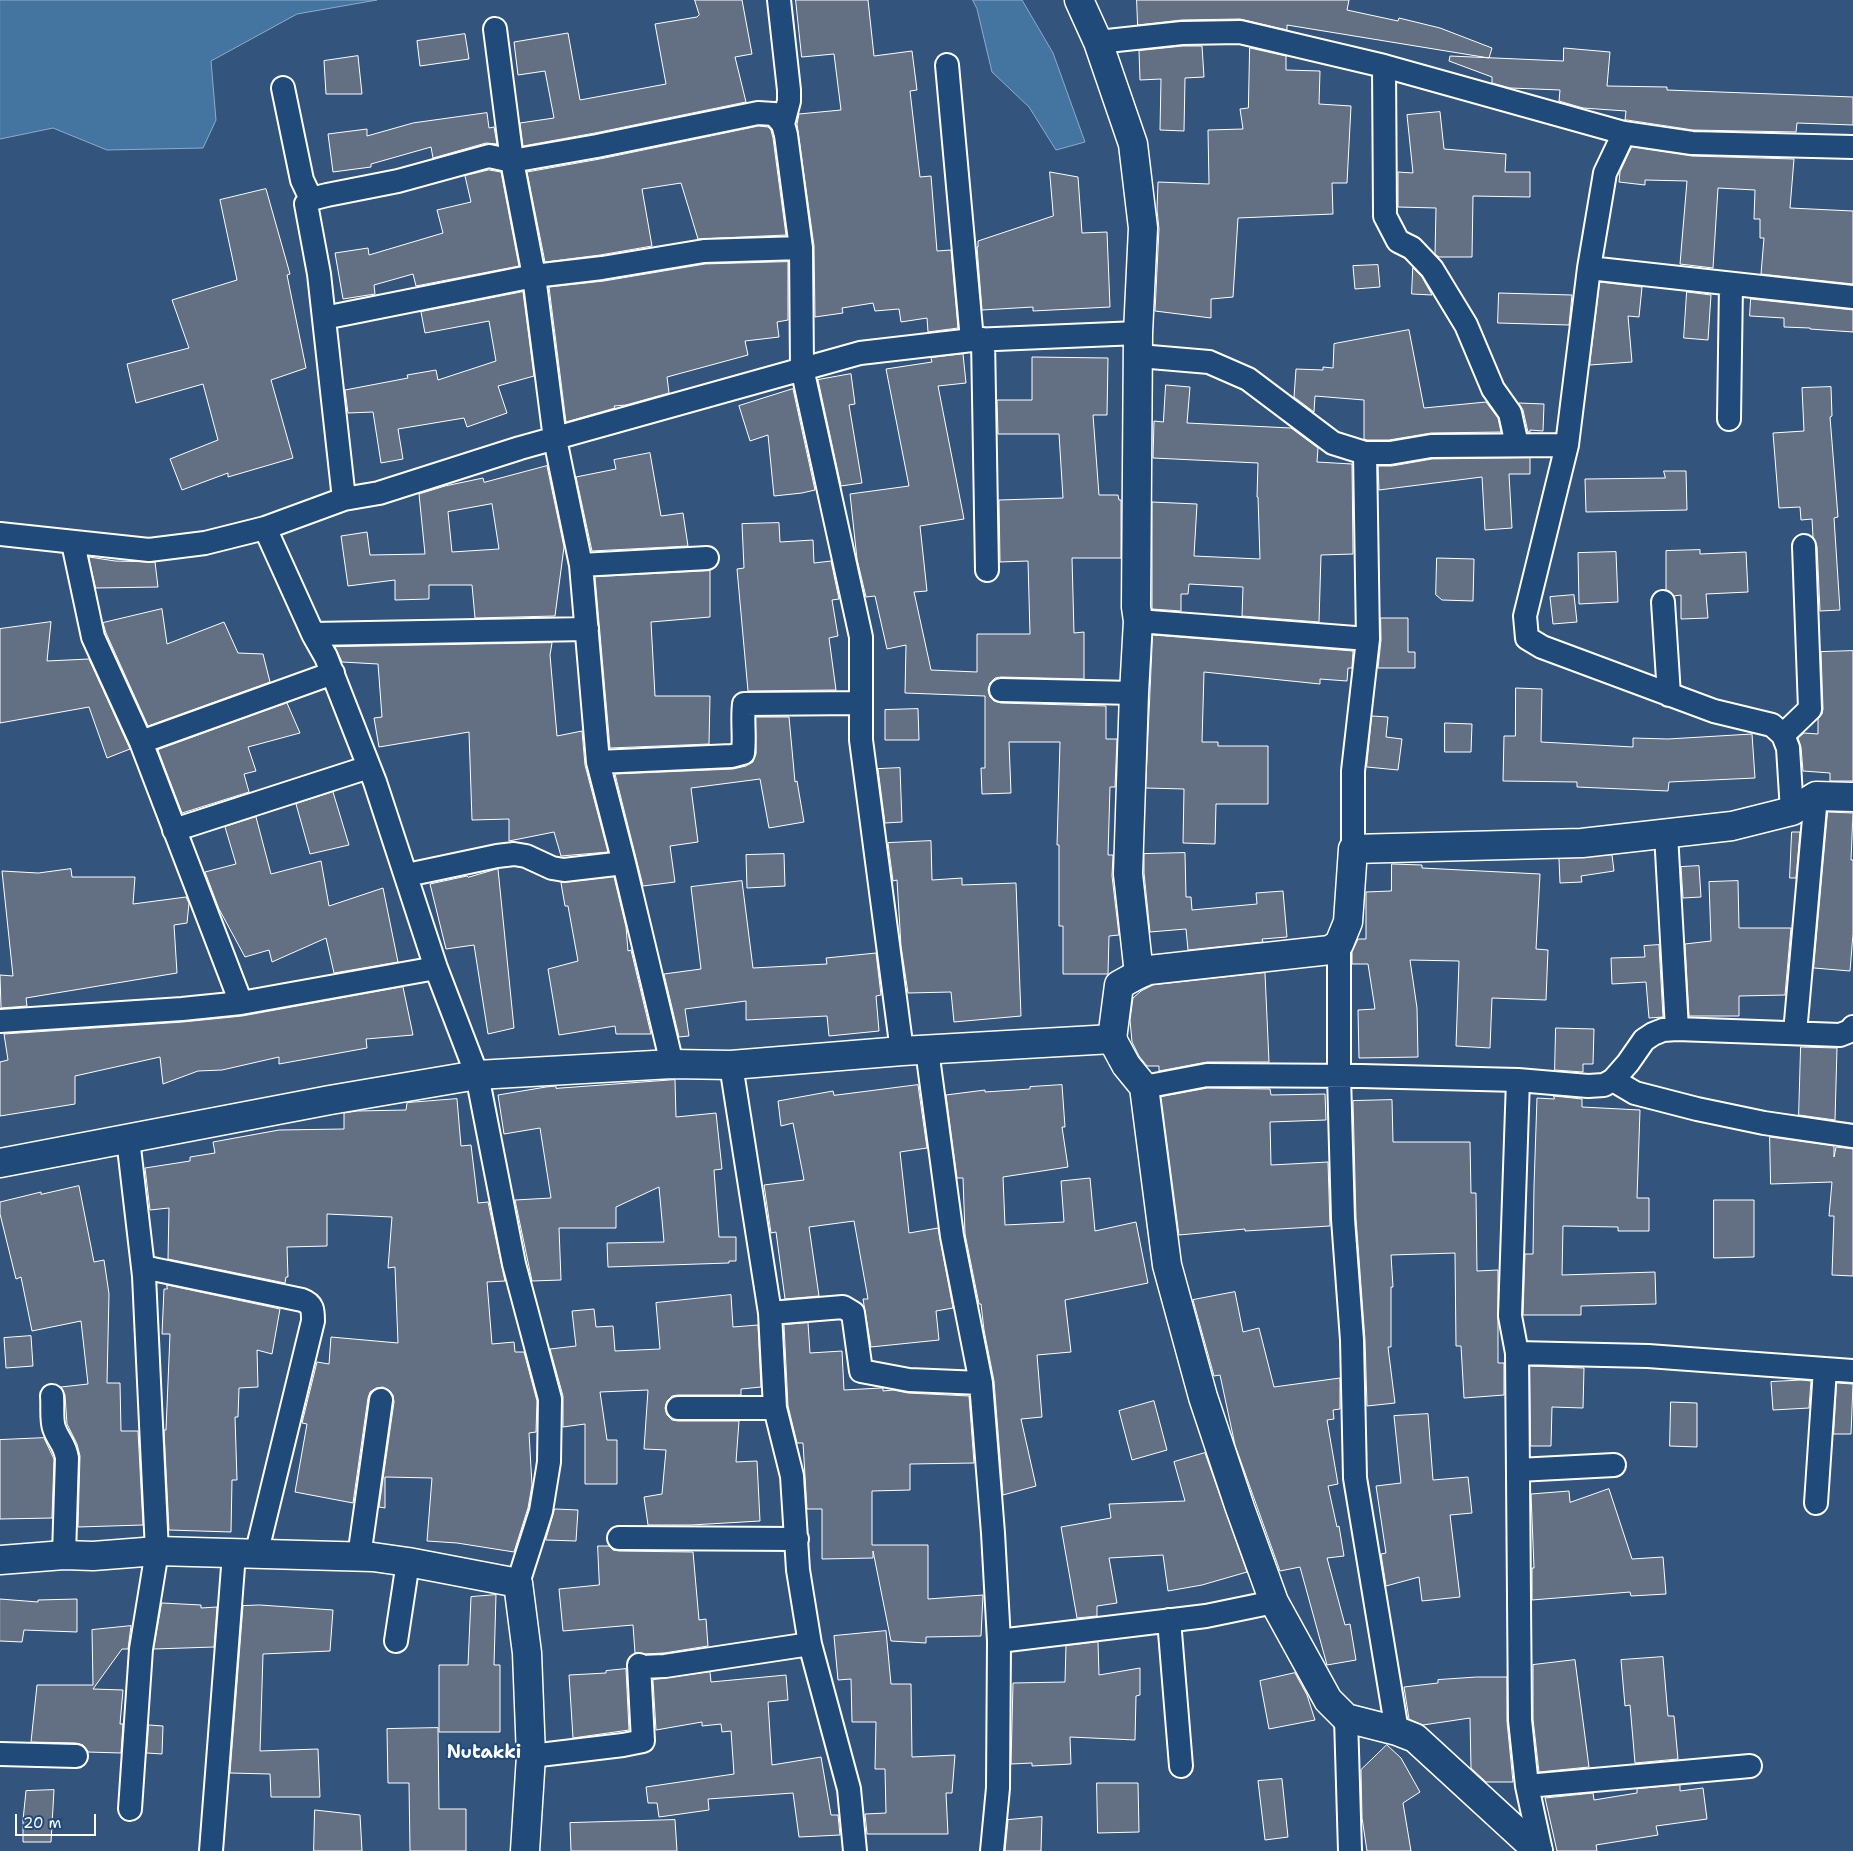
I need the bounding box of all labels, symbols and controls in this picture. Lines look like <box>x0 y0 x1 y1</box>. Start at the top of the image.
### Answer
district label: Nutakki <box>447 1742 521 1764</box>
scale bar <box>18 1804 99 1836</box>
text: 20 m <box>23 1813 62 1833</box>

